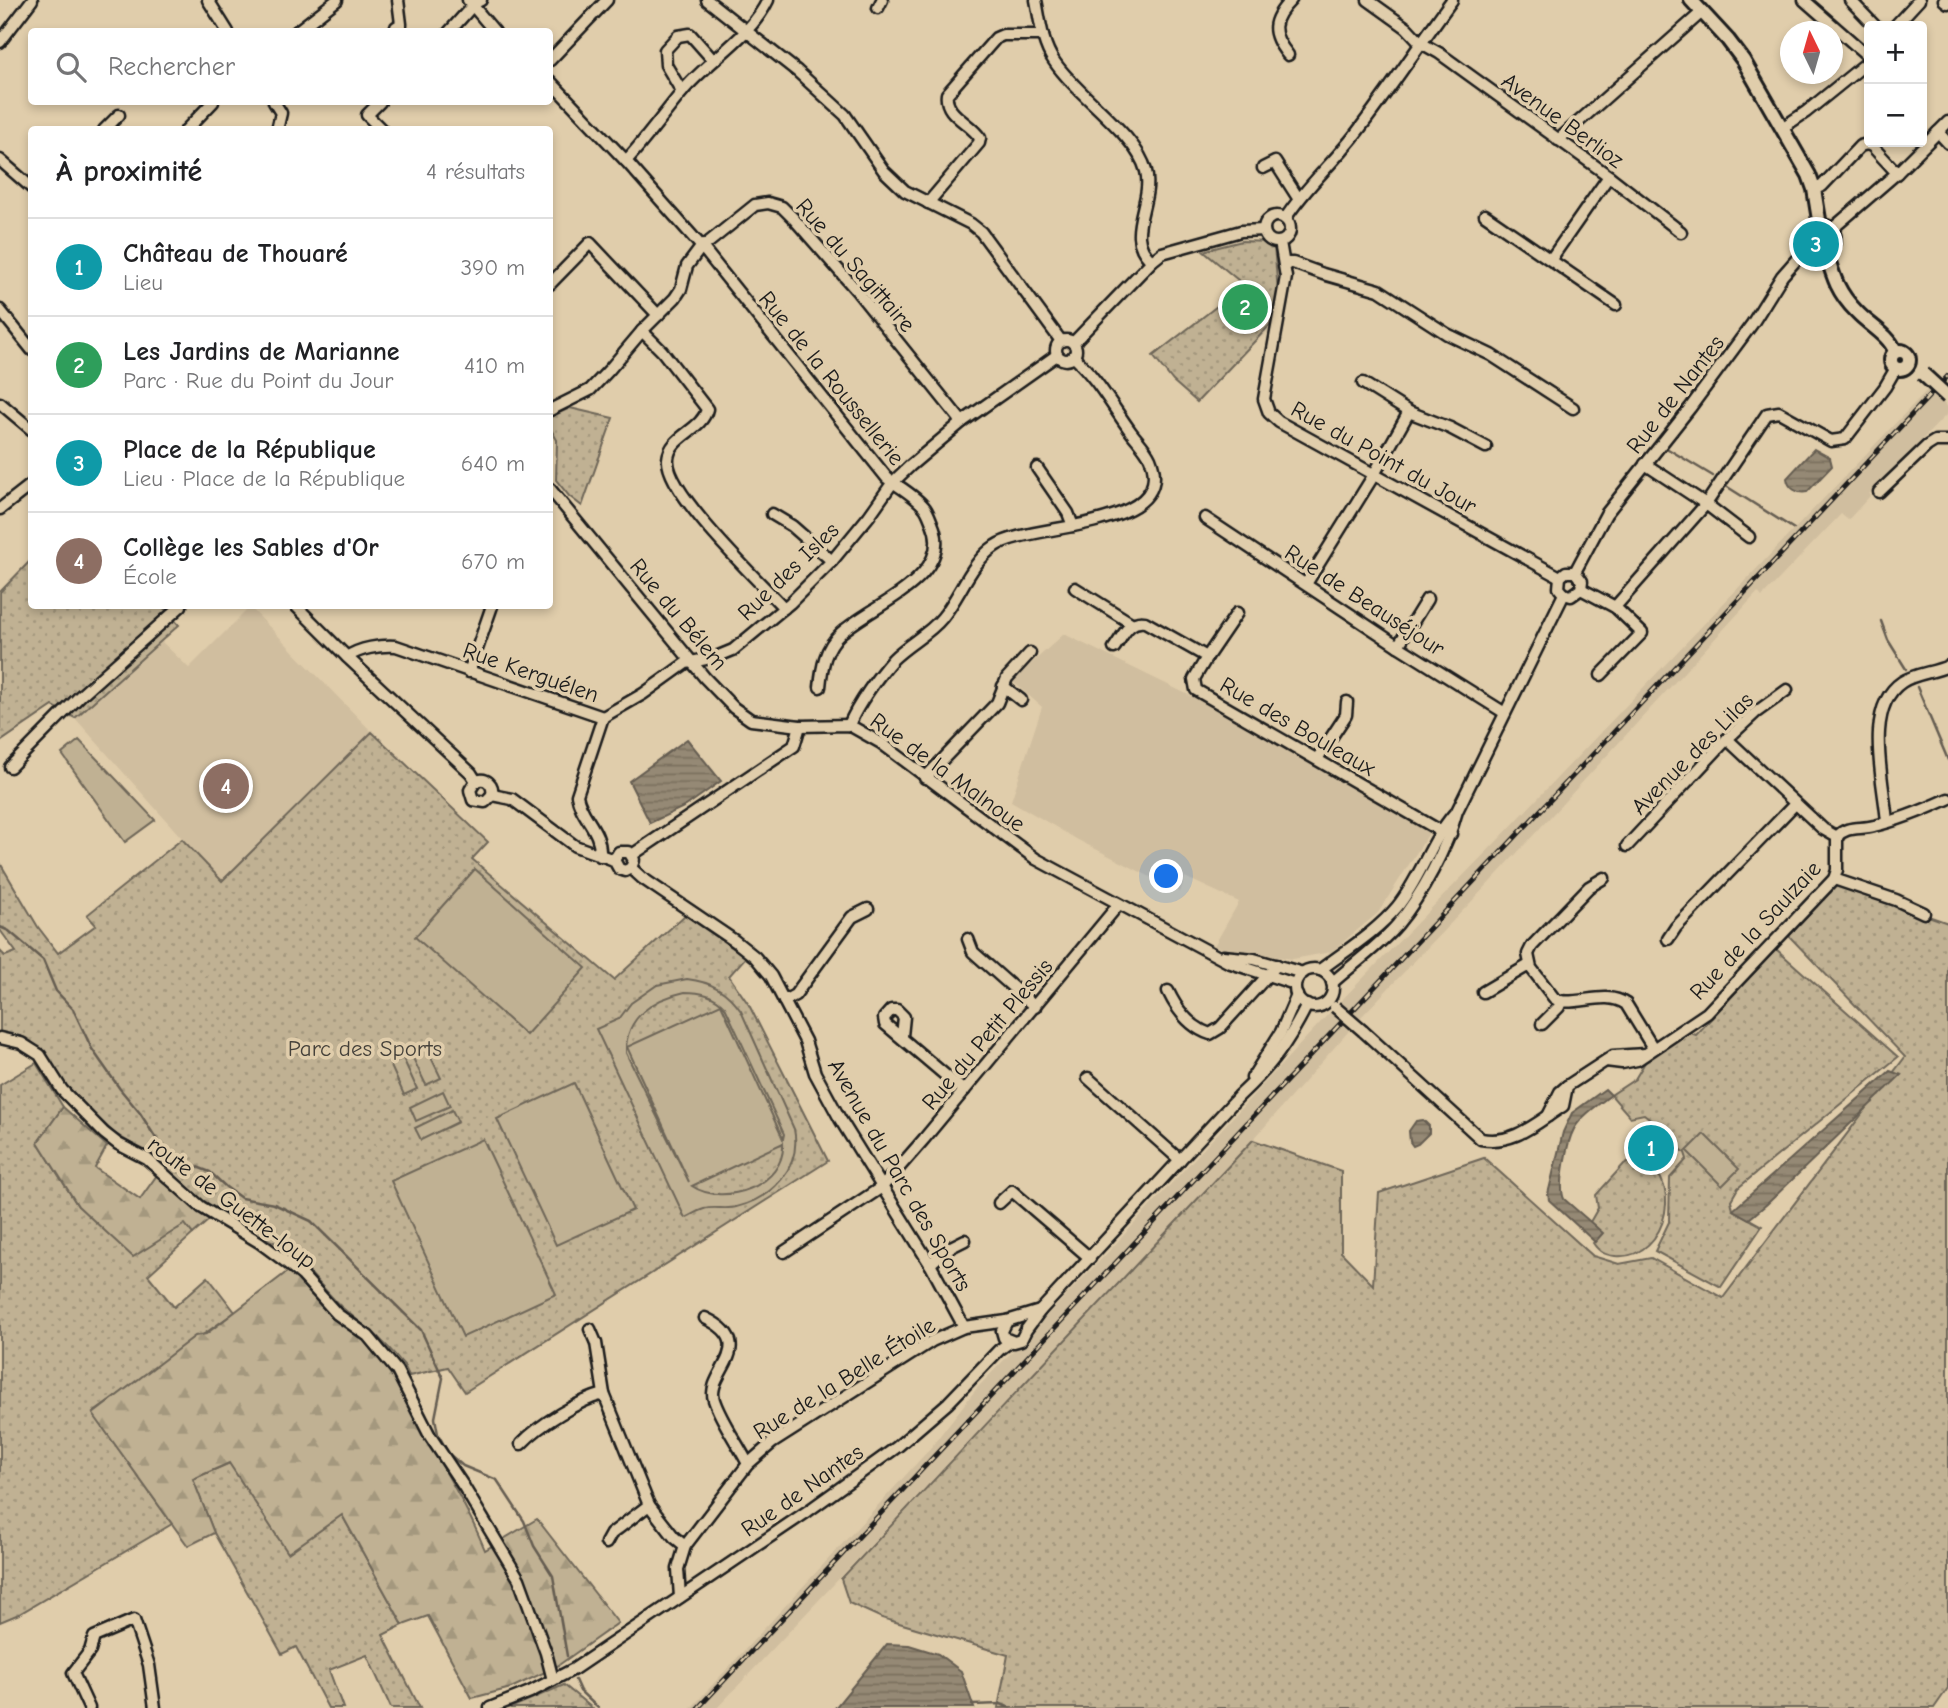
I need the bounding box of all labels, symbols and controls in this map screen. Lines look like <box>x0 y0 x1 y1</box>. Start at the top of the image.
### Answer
north arrow <box>1780 21 1843 84</box>
map controls <box>1864 21 1927 147</box>
button: + <box>1864 21 1927 84</box>
search box <box>28 28 553 105</box>
icon: search <box>52 48 90 86</box>
text: Rechercher <box>108 52 235 82</box>
street label: Avenue Berlioz <box>1496 67 1629 174</box>
button: − <box>1864 84 1927 147</box>
text: À proximité <box>56 154 202 189</box>
text: 4 résultats <box>426 158 525 185</box>
street label: Rue du Sagittaire <box>790 193 921 338</box>
pin: 3 <box>1793 218 1839 270</box>
text: Château de Thouaré <box>123 239 348 269</box>
text: 1 <box>74 254 84 281</box>
text: 390 m <box>460 254 525 281</box>
text: Lieu <box>123 269 163 296</box>
pin: 2 <box>1222 281 1268 333</box>
street label: Rue de la Roussellerie <box>753 286 910 471</box>
street label: Rue de Nantes <box>1621 330 1730 459</box>
text: Les Jardins de Marianne <box>123 337 400 367</box>
text: 2 <box>73 352 85 379</box>
text: 410 m <box>464 352 525 379</box>
text: Parc · Rue du Point du Jour <box>123 367 393 394</box>
street label: Rue du Point du Jour <box>1286 395 1482 520</box>
text: Place de la République <box>123 435 376 465</box>
text: 3 <box>73 450 85 477</box>
text: 640 m <box>461 450 525 477</box>
text: Lieu · Place de la République <box>123 465 405 492</box>
street label: Rue des Isles <box>732 516 845 626</box>
text: Collège les Sables d'Or <box>123 533 379 563</box>
street label: Rue de Beauséjour <box>1280 539 1450 663</box>
text: 4 <box>74 548 84 575</box>
text: 670 m <box>461 548 525 575</box>
street label: Rue du Bélem <box>624 553 733 676</box>
text: École <box>123 563 177 590</box>
street label: Rue Kerguélen <box>459 637 602 708</box>
street label: Rue des Bouleaux <box>1215 671 1380 782</box>
street label: Avenue des Lilas <box>1626 687 1759 820</box>
street label: Rue de la Malnoue <box>865 707 1030 838</box>
pin: 4 <box>203 760 249 812</box>
street label: Rue de la Saulzaie <box>1684 855 1827 1005</box>
your location <box>1149 859 1183 893</box>
street label: Rue du Petit Plessis <box>916 953 1059 1115</box>
park label: Parc des Sports <box>288 1035 442 1062</box>
street label: Avenue du Parc des Sports <box>822 1054 977 1296</box>
pin: 1 <box>1628 1122 1674 1174</box>
street label: route de Guette-loup <box>142 1130 321 1274</box>
street label: Rue de la Belle Étoile <box>748 1311 940 1445</box>
street label: Rue de Nantes <box>736 1438 869 1542</box>

